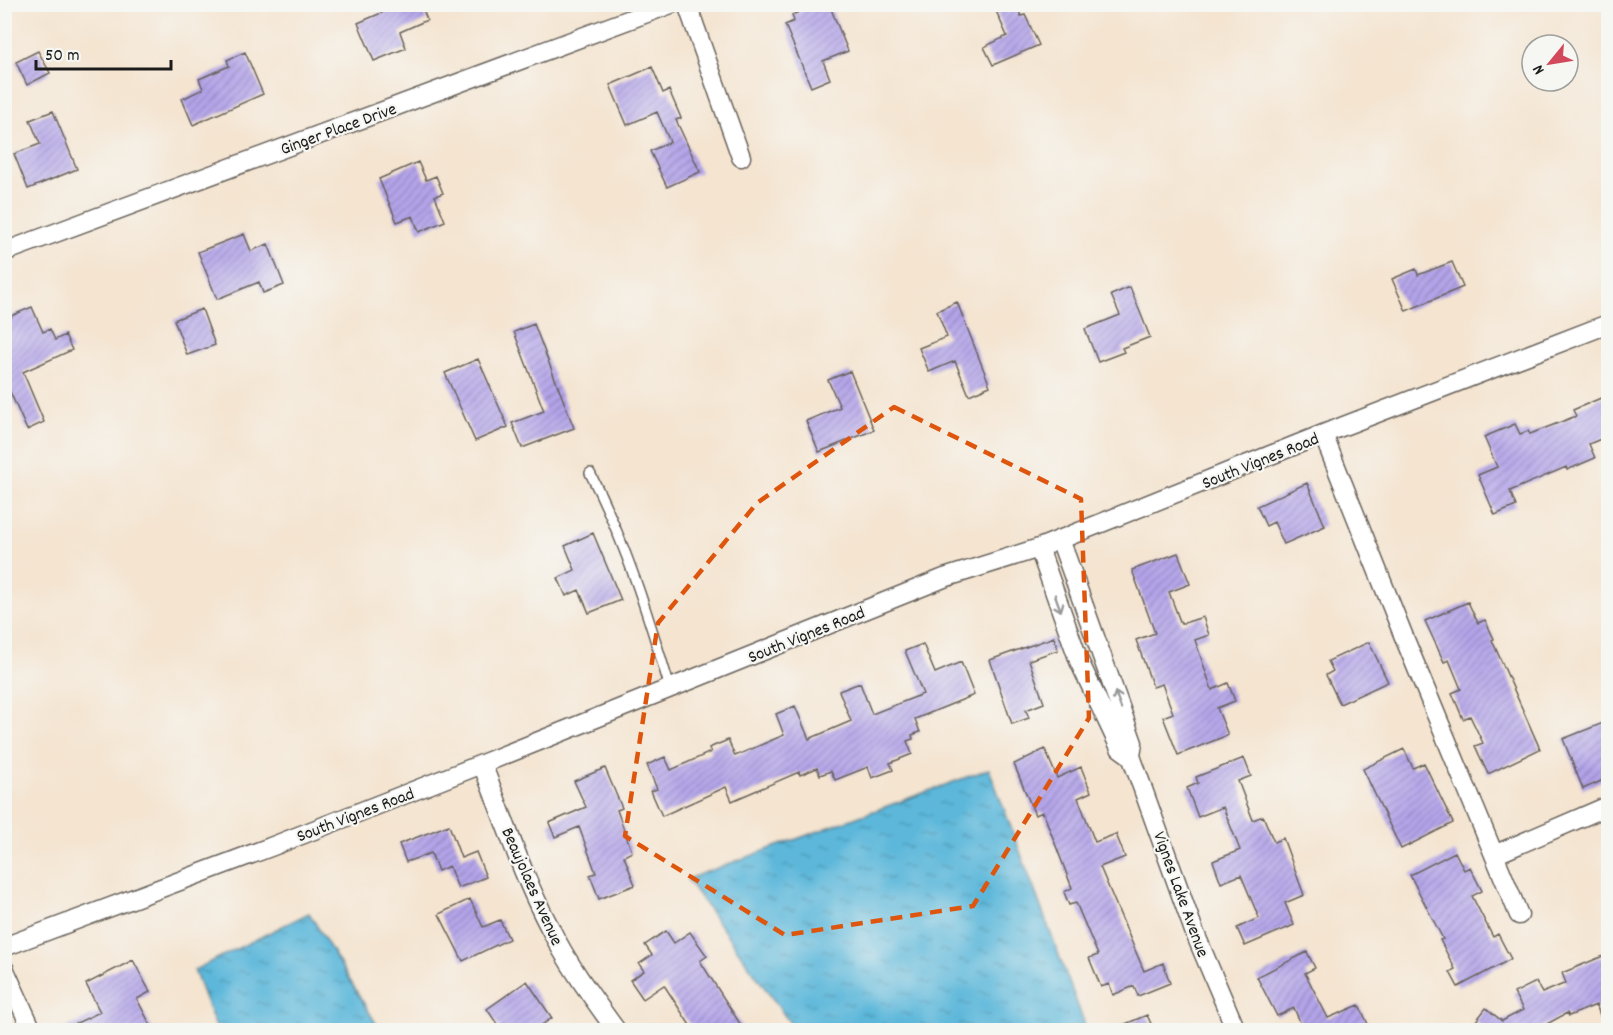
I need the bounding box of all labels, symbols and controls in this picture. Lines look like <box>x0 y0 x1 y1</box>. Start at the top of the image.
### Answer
scale bar <box>36 33 171 71</box>
north arrow <box>1520 33 1580 93</box>
text: 50 m <box>45 44 80 69</box>
text: N <box>1527 60 1551 78</box>
street label: Ginger Place Drive <box>277 98 401 163</box>
street label: South Vignes Road <box>1199 427 1323 497</box>
one-way arrow <box>1054 593 1065 612</box>
street label: South Vignes Road <box>745 601 869 671</box>
one-way arrow <box>1111 691 1122 710</box>
street label: South Vignes Road <box>293 782 418 850</box>
street label: Beaujolaes Avenue <box>493 824 568 950</box>
street label: Vignes Lake Avenue <box>1145 828 1214 961</box>

